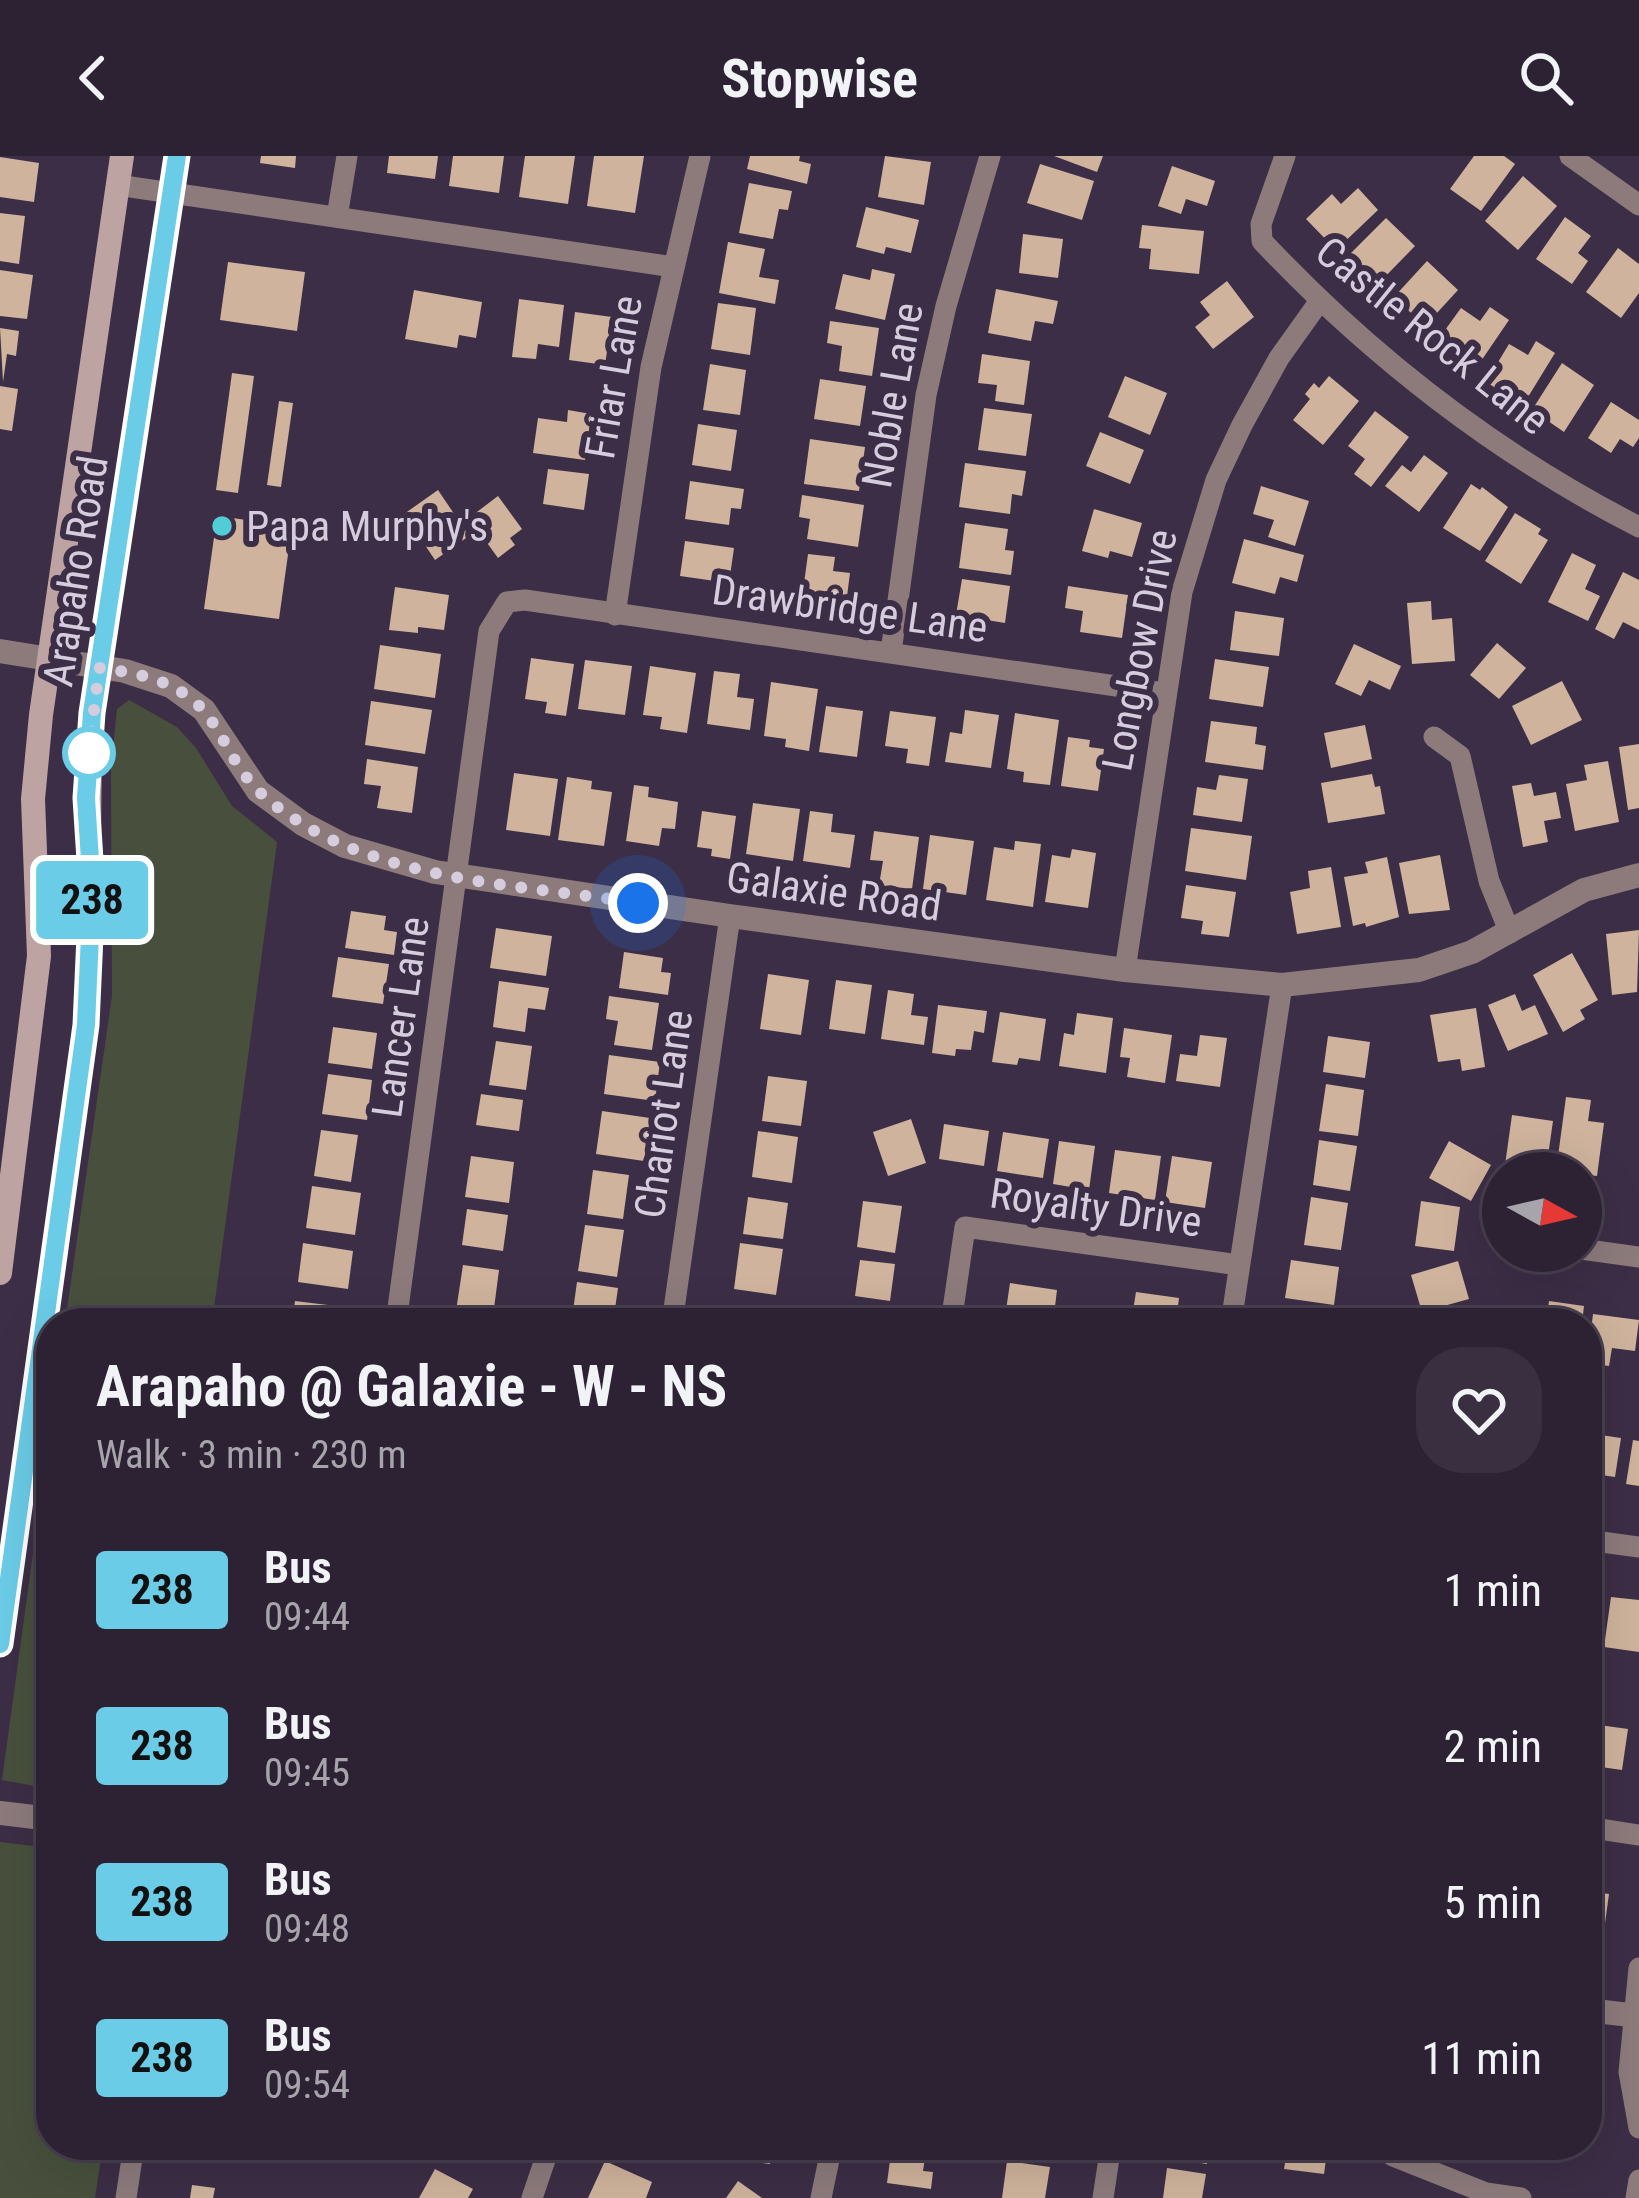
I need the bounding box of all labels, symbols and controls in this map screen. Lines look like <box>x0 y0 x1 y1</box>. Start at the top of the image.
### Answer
icon: back <box>60 45 126 111</box>
icon: search <box>1513 45 1579 111</box>
text: Stopwise <box>721 47 918 110</box>
street label: Castle Rock Lane <box>1306 226 1559 444</box>
street label: Friar Lane <box>575 292 652 462</box>
street label: Noble Lane <box>852 299 933 491</box>
street label: Arapaho Road <box>33 452 118 690</box>
place label: Papa Murphy's <box>246 502 488 551</box>
marker: Papa Murphy's <box>209 513 235 539</box>
street label: Longbow Drive <box>1092 525 1187 775</box>
street label: Drawbridge Lane <box>709 565 991 652</box>
unlabelled marker <box>64 728 114 778</box>
street label: Galaxie Road <box>723 852 944 931</box>
line badge: 238 <box>23 861 161 939</box>
your location <box>608 873 668 933</box>
text: 238 <box>60 875 124 924</box>
street label: Lancer Lane <box>362 914 439 1121</box>
street label: Chariot Lane <box>625 1007 702 1221</box>
north arrow <box>1482 1152 1602 1272</box>
map controls <box>1482 1152 1602 1272</box>
street label: Royalty Drive <box>987 1168 1205 1247</box>
button: heart <box>1416 1347 1542 1473</box>
text: Arapaho @ Galaxie - W - NS <box>96 1353 727 1420</box>
text: Walk · 3 min · 230 m <box>96 1432 407 1478</box>
text: Bus <box>264 1541 332 1594</box>
text: 1 min <box>1443 1564 1542 1617</box>
text: 238 <box>130 1565 194 1614</box>
text: 09:44 <box>264 1594 350 1640</box>
text: Bus <box>264 1697 332 1750</box>
text: 2 min <box>1443 1720 1542 1773</box>
text: 238 <box>130 1721 194 1770</box>
text: 09:45 <box>264 1750 350 1796</box>
text: Bus <box>264 1853 332 1906</box>
text: 5 min <box>1443 1876 1542 1929</box>
text: 238 <box>130 1877 194 1926</box>
text: 09:48 <box>264 1906 350 1952</box>
text: Bus <box>264 2009 332 2062</box>
text: 11 min <box>1421 2032 1542 2085</box>
text: 238 <box>130 2033 194 2082</box>
text: 09:54 <box>264 2062 350 2108</box>

